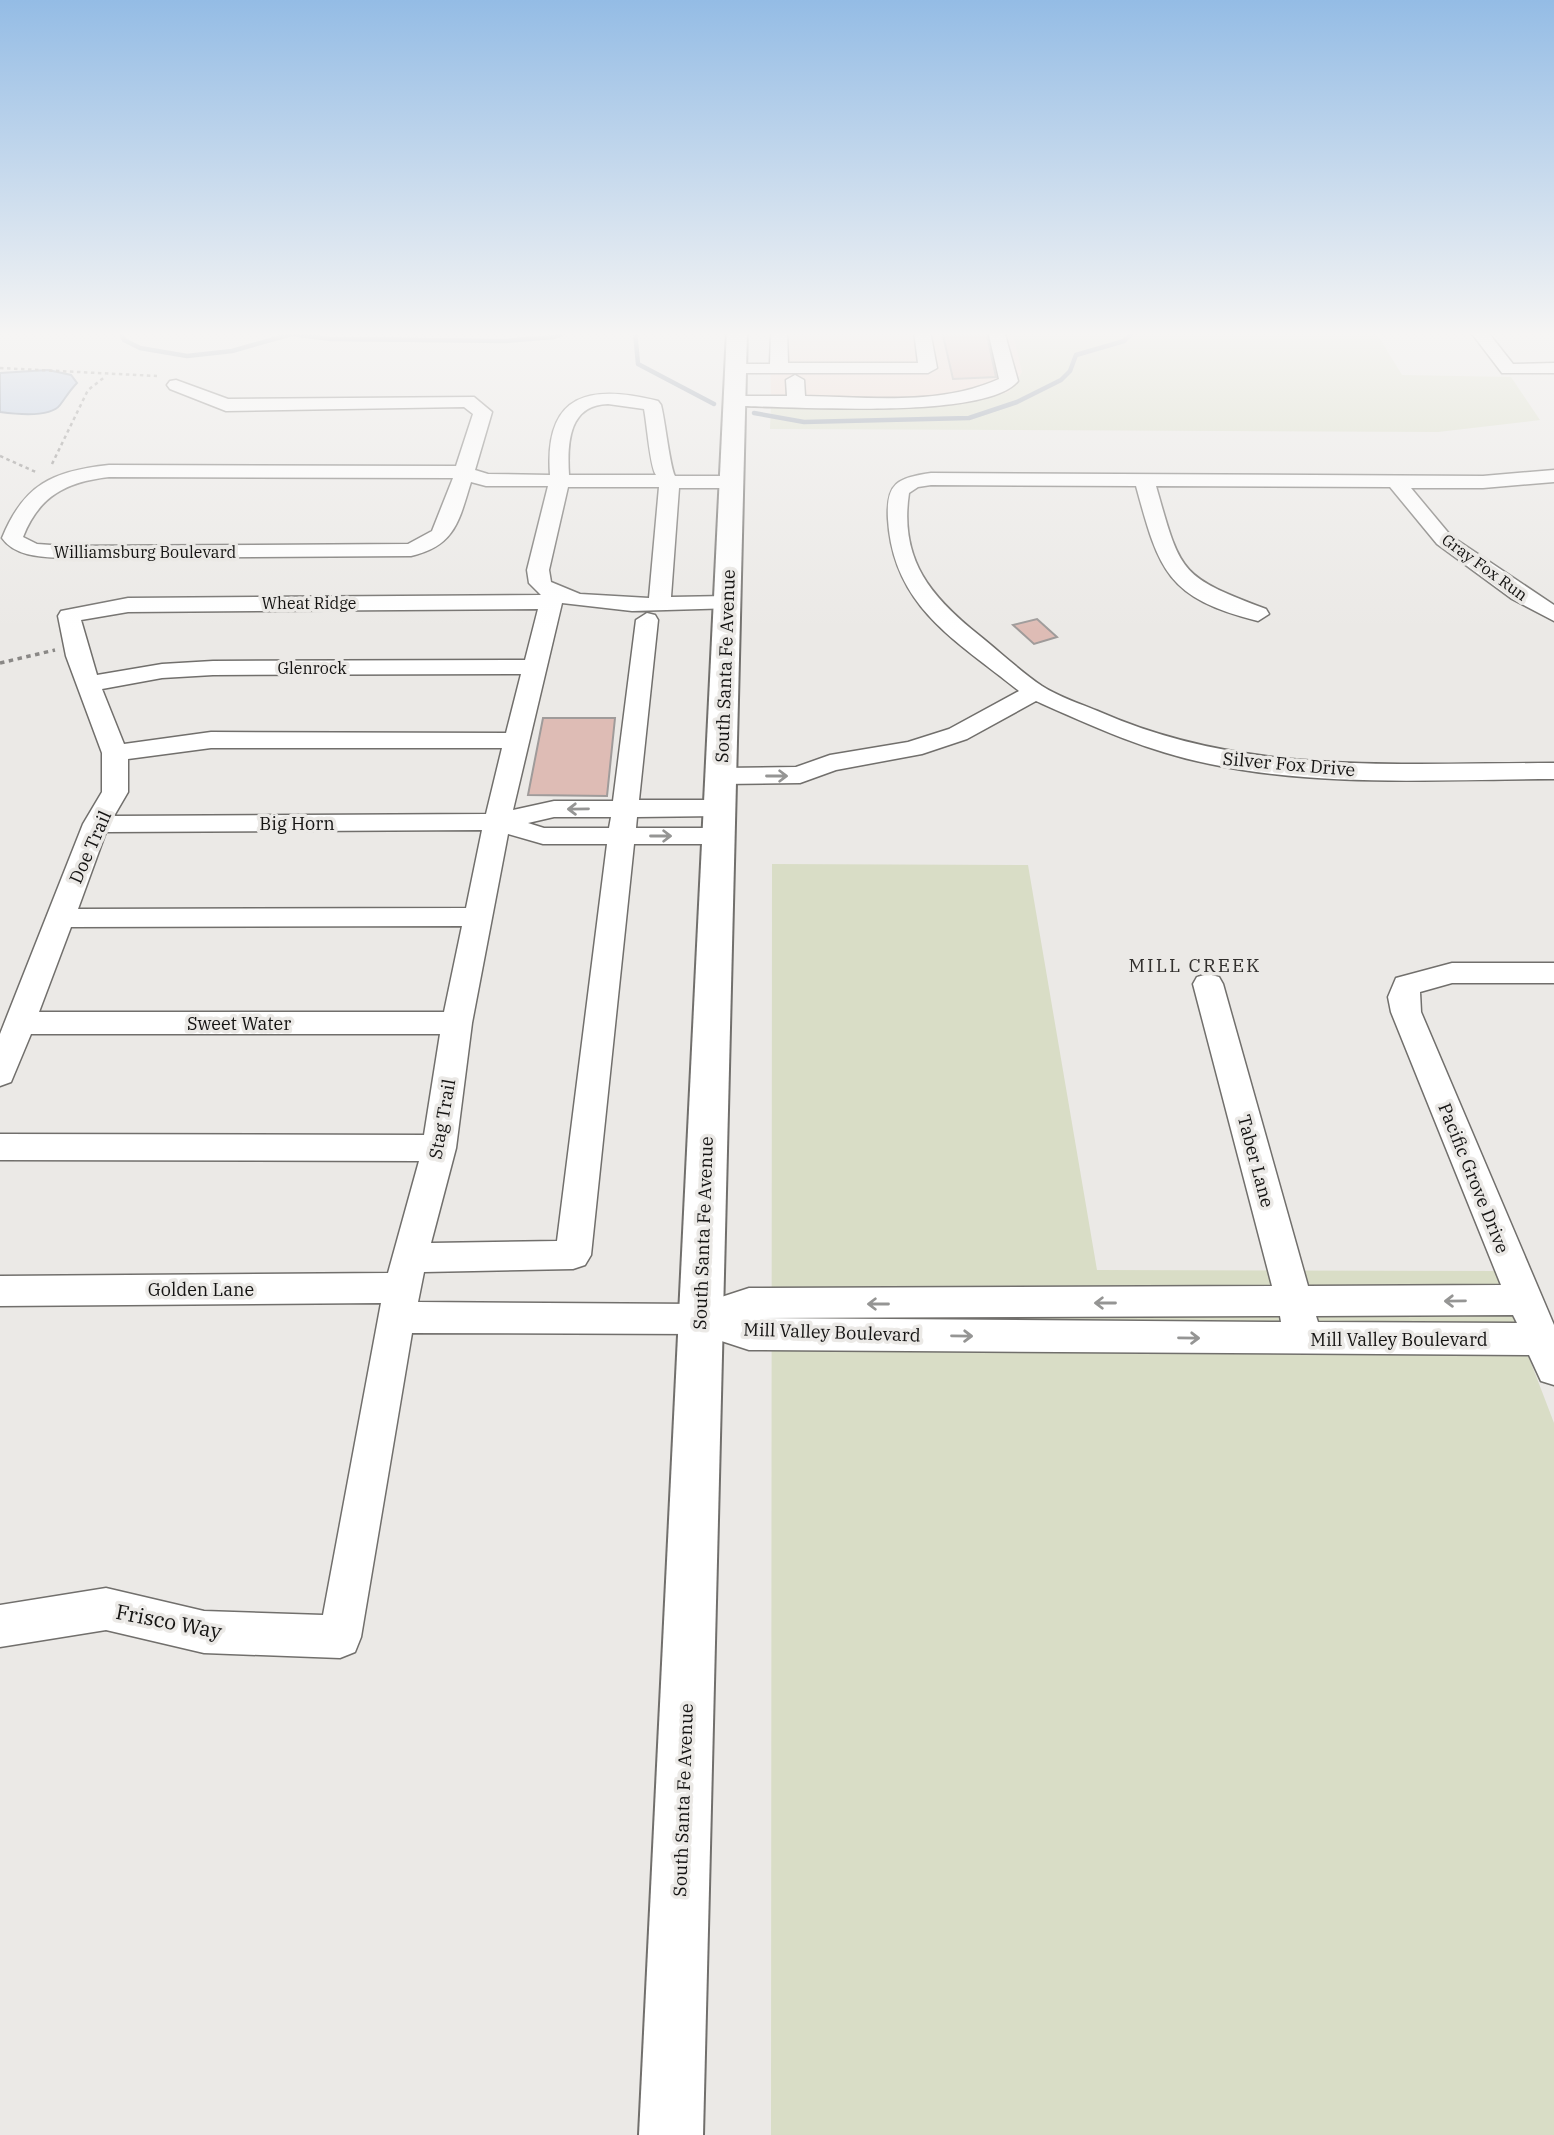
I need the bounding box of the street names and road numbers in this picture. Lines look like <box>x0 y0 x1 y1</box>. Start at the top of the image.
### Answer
street label: Gray Fox Run <box>1438 529 1532 605</box>
street label: Williamsburg Boulevard <box>54 542 237 562</box>
street label: South Santa Fe Avenue <box>710 569 740 763</box>
street label: Wheat Ridge <box>262 593 356 613</box>
street label: Glenrock <box>277 658 347 678</box>
street label: Silver Fox Drive <box>1222 747 1356 781</box>
street label: Doe Trail <box>64 807 116 887</box>
street label: Big Horn <box>259 812 335 835</box>
street label: Sweet Water <box>187 1012 291 1035</box>
street label: Stag Trail <box>424 1077 460 1161</box>
street label: Pacific Grove Drive <box>1433 1099 1515 1257</box>
street label: Taber Lane <box>1233 1112 1279 1210</box>
street label: South Santa Fe Avenue <box>688 1136 718 1330</box>
street label: Golden Lane <box>148 1278 254 1301</box>
street label: Mill Valley Boulevard <box>743 1317 921 1347</box>
street label: Mill Valley Boulevard <box>1310 1328 1488 1351</box>
street label: Frisco Way <box>113 1597 225 1645</box>
street label: South Santa Fe Avenue <box>668 1703 698 1897</box>

